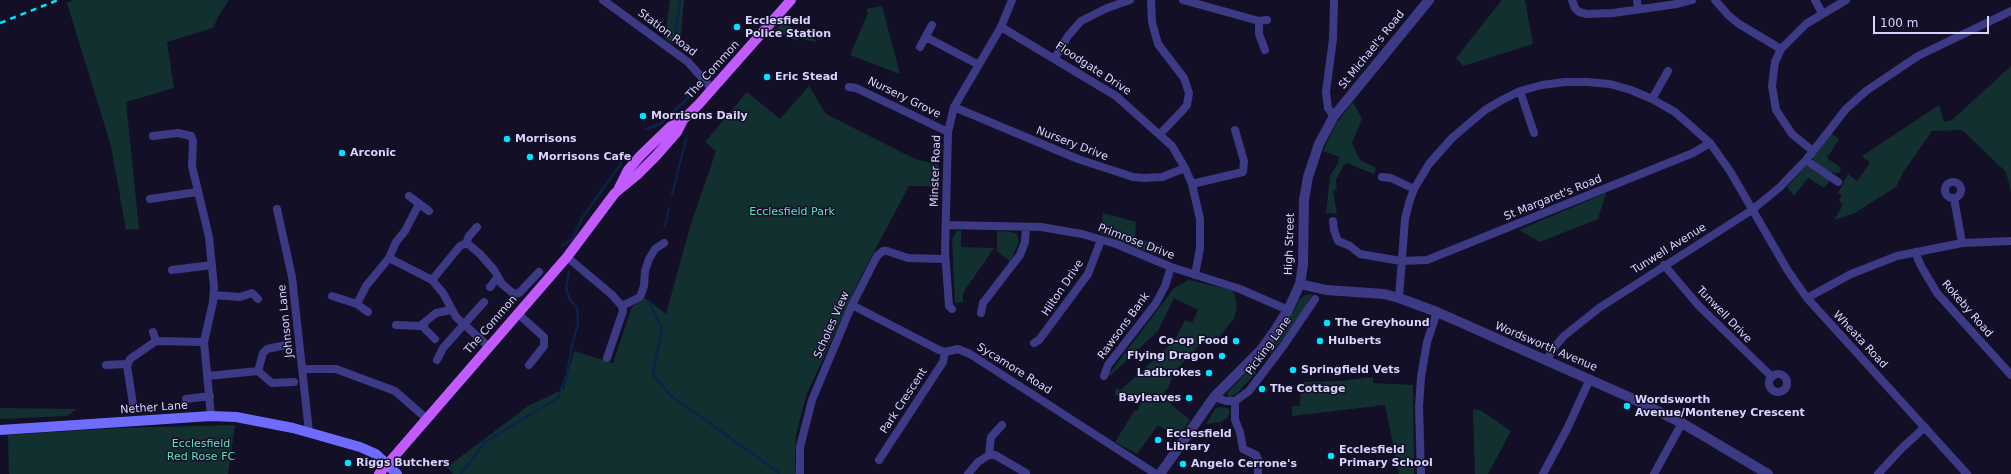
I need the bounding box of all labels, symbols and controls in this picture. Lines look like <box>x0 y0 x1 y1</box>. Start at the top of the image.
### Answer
street label: Station Road <box>635 7 699 59</box>
street label: St Michael's Road <box>1336 8 1408 92</box>
scale bar <box>1875 8 1991 34</box>
place label: Ecclesfield Police Station <box>745 14 831 40</box>
text: 100 m <box>1880 16 1918 30</box>
marker: Ecclesfield Police Station <box>732 22 742 32</box>
street label: The Common <box>684 38 742 102</box>
street label: Floodgate Drive <box>1053 40 1133 98</box>
place label: Eric Stead <box>775 70 838 84</box>
marker: Eric Stead <box>762 72 772 82</box>
street label: Nursery Grove <box>865 75 943 121</box>
place label: Morrisons Daily <box>651 109 748 123</box>
marker: Morrisons Daily <box>638 111 648 121</box>
street label: Nursery Drive <box>1034 124 1110 164</box>
place label: Morrisons <box>515 132 577 146</box>
marker: Morrisons <box>502 134 512 144</box>
street label: Minster Road <box>928 135 944 207</box>
place label: Arconic <box>350 146 396 160</box>
marker: Arconic <box>337 148 347 158</box>
place label: Morrisons Cafe <box>538 150 631 164</box>
marker: Morrisons Cafe <box>525 152 535 162</box>
street label: St Margaret's Road <box>1502 172 1604 224</box>
park label: Ecclesfield Park <box>749 205 835 219</box>
street label: High Street <box>1282 213 1298 275</box>
street label: Primrose Drive <box>1096 221 1176 263</box>
street label: Tunwell Avenue <box>1629 221 1709 277</box>
street label: Hilton Drive <box>1039 257 1087 319</box>
street label: Rokeby Road <box>1939 278 1995 340</box>
street label: Johnson Lane <box>276 284 296 358</box>
street label: Tunwell Drive <box>1694 284 1754 346</box>
street label: Scholes View <box>811 289 853 361</box>
street label: Rawsons Bank <box>1095 290 1153 362</box>
street label: The Common <box>462 293 520 357</box>
street label: Wheata Road <box>1830 309 1890 371</box>
street label: Picking Lane <box>1243 314 1295 378</box>
place label: The Greyhound <box>1335 316 1430 330</box>
marker: The Greyhound <box>1322 318 1332 328</box>
street label: Wordsworth Avenue <box>1493 319 1599 375</box>
place label: Co-op Food <box>1158 334 1228 348</box>
place label: Hulberts <box>1328 334 1381 348</box>
marker: Co-op Food <box>1231 336 1241 346</box>
marker: Hulberts <box>1315 336 1325 346</box>
street label: Sycamore Road <box>974 341 1054 397</box>
place label: Flying Dragon <box>1127 349 1214 363</box>
marker: Flying Dragon <box>1217 351 1227 361</box>
place label: Springfield Vets <box>1301 363 1400 377</box>
marker: Springfield Vets <box>1288 365 1298 375</box>
street label: Park Crescent <box>878 366 930 436</box>
place label: Ladbrokes <box>1137 366 1201 380</box>
marker: Ladbrokes <box>1204 368 1214 378</box>
place label: The Cottage <box>1270 382 1346 396</box>
marker: The Cottage <box>1257 384 1267 394</box>
place label: Bayleaves <box>1119 391 1181 405</box>
marker: Bayleaves <box>1184 393 1194 403</box>
place label: Wordsworth Avenue/Monteney Crescent <box>1635 393 1805 419</box>
street label: Nether Lane <box>120 399 188 417</box>
marker: Wordsworth Avenue/Monteney Crescent <box>1622 401 1632 411</box>
place label: Ecclesfield Library <box>1166 427 1232 453</box>
marker: Ecclesfield Library <box>1153 435 1163 445</box>
park label: Ecclesfield Red Rose FC <box>167 437 235 463</box>
place label: Ecclesfield Primary School <box>1339 443 1433 469</box>
marker: Ecclesfield Primary School <box>1326 451 1336 461</box>
place label: Riggs Butchers <box>356 456 450 470</box>
place label: Angelo Cerrone's <box>1191 457 1297 471</box>
marker: Riggs Butchers <box>343 458 353 468</box>
marker: Angelo Cerrone's <box>1178 459 1188 469</box>

